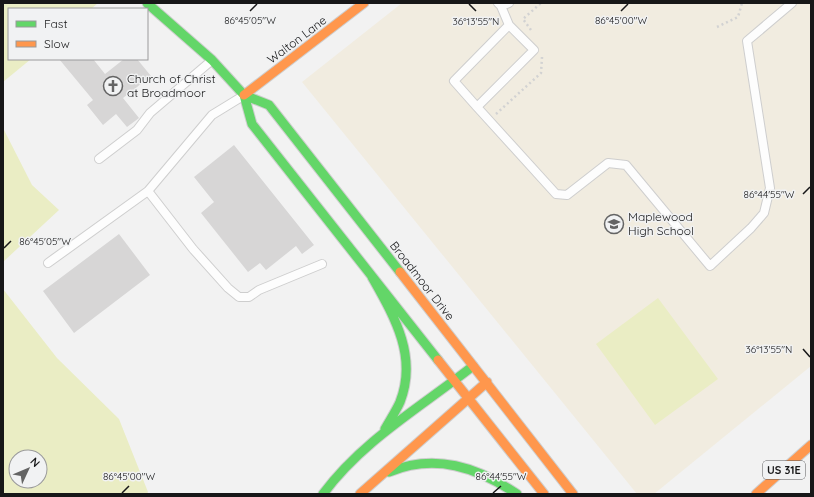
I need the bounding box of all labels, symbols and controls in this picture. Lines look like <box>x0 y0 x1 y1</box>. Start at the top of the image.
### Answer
legend <box>8 8 148 60</box>
street label: Walton Lane <box>264 12 329 67</box>
text: 86°45'05"W <box>224 14 276 27</box>
text: 86°45'00"W <box>595 14 647 27</box>
text: 36°13'55"N <box>453 15 499 28</box>
text: Fast <box>44 16 68 31</box>
text: Slow <box>44 36 70 51</box>
place label: Church of Christ at Broadmoor <box>127 71 216 100</box>
church icon: Church of Christ at Broadmoor <box>102 75 124 97</box>
text: 86°44'55"W <box>744 188 795 201</box>
place label: Maplewood High School <box>628 209 694 238</box>
school or university icon: Maplewood High School <box>603 213 625 235</box>
text: 86°45'05"W <box>19 235 71 248</box>
street label: Broadmoor Drive <box>387 238 458 323</box>
text: 36°13'55"N <box>746 343 792 356</box>
north arrow <box>8 449 48 489</box>
text: N <box>27 454 43 470</box>
road number: US 31E <box>763 461 805 479</box>
text: 86°45'00"W <box>103 470 155 483</box>
text: 86°44'55"W <box>476 470 527 483</box>

